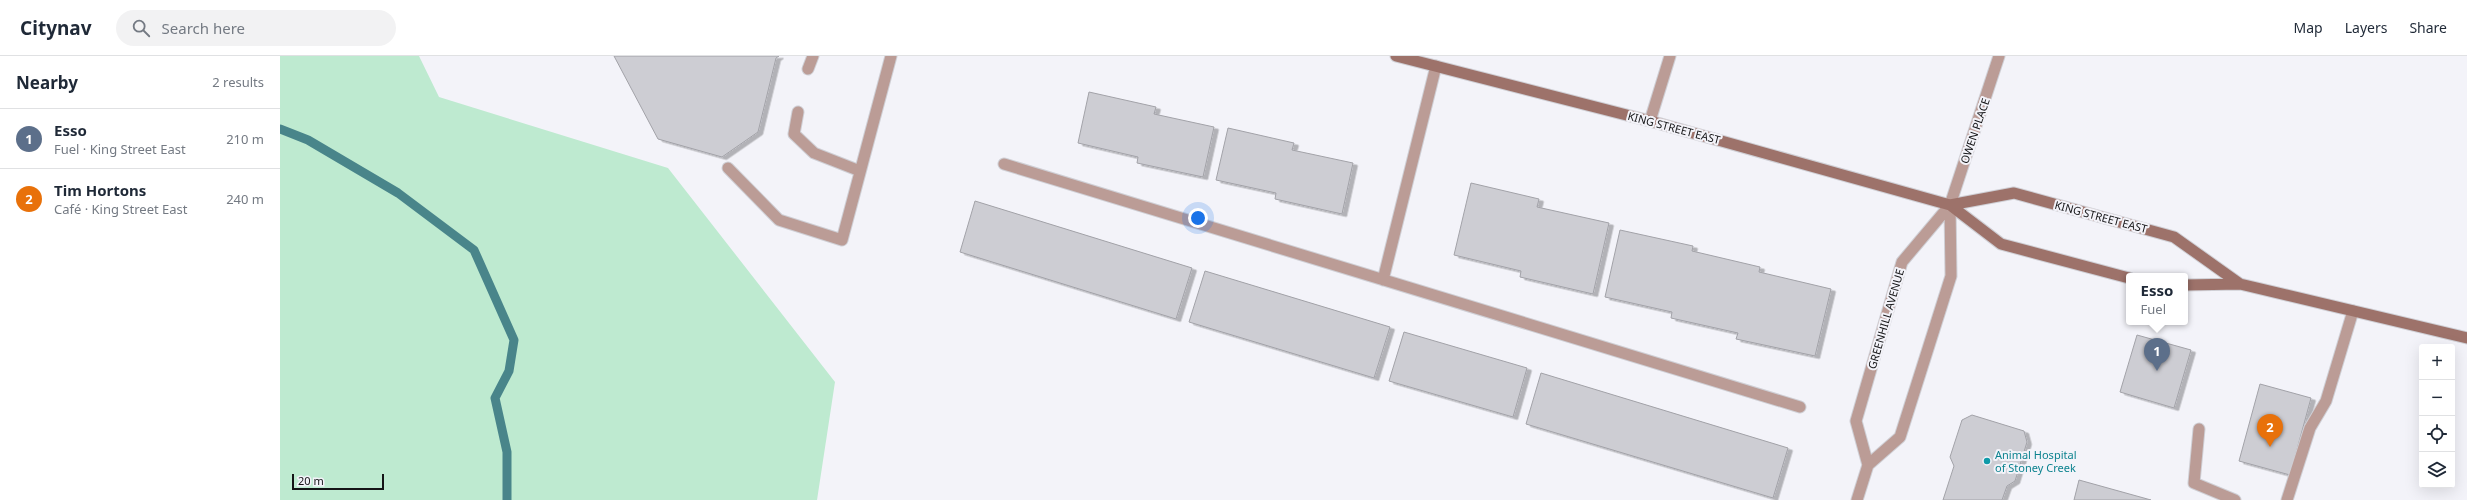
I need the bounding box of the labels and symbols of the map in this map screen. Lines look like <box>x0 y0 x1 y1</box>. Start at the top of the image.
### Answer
street label: OWEN PLACE <box>1956 96 1993 166</box>
street label: KING STREET EAST <box>1626 108 1722 147</box>
street label: KING STREET EAST <box>2053 197 2149 236</box>
your location <box>1188 208 1208 228</box>
street label: GREENHILL AVENUE <box>1864 267 1907 371</box>
pin: 1 <box>2144 338 2170 371</box>
pin: 2 <box>2257 414 2283 447</box>
place label: Animal Hospital of Stoney Creek <box>1995 447 2076 475</box>
marker: Animal Hospital of Stoney Creek <box>1982 456 1992 466</box>
scale bar <box>292 472 384 491</box>

